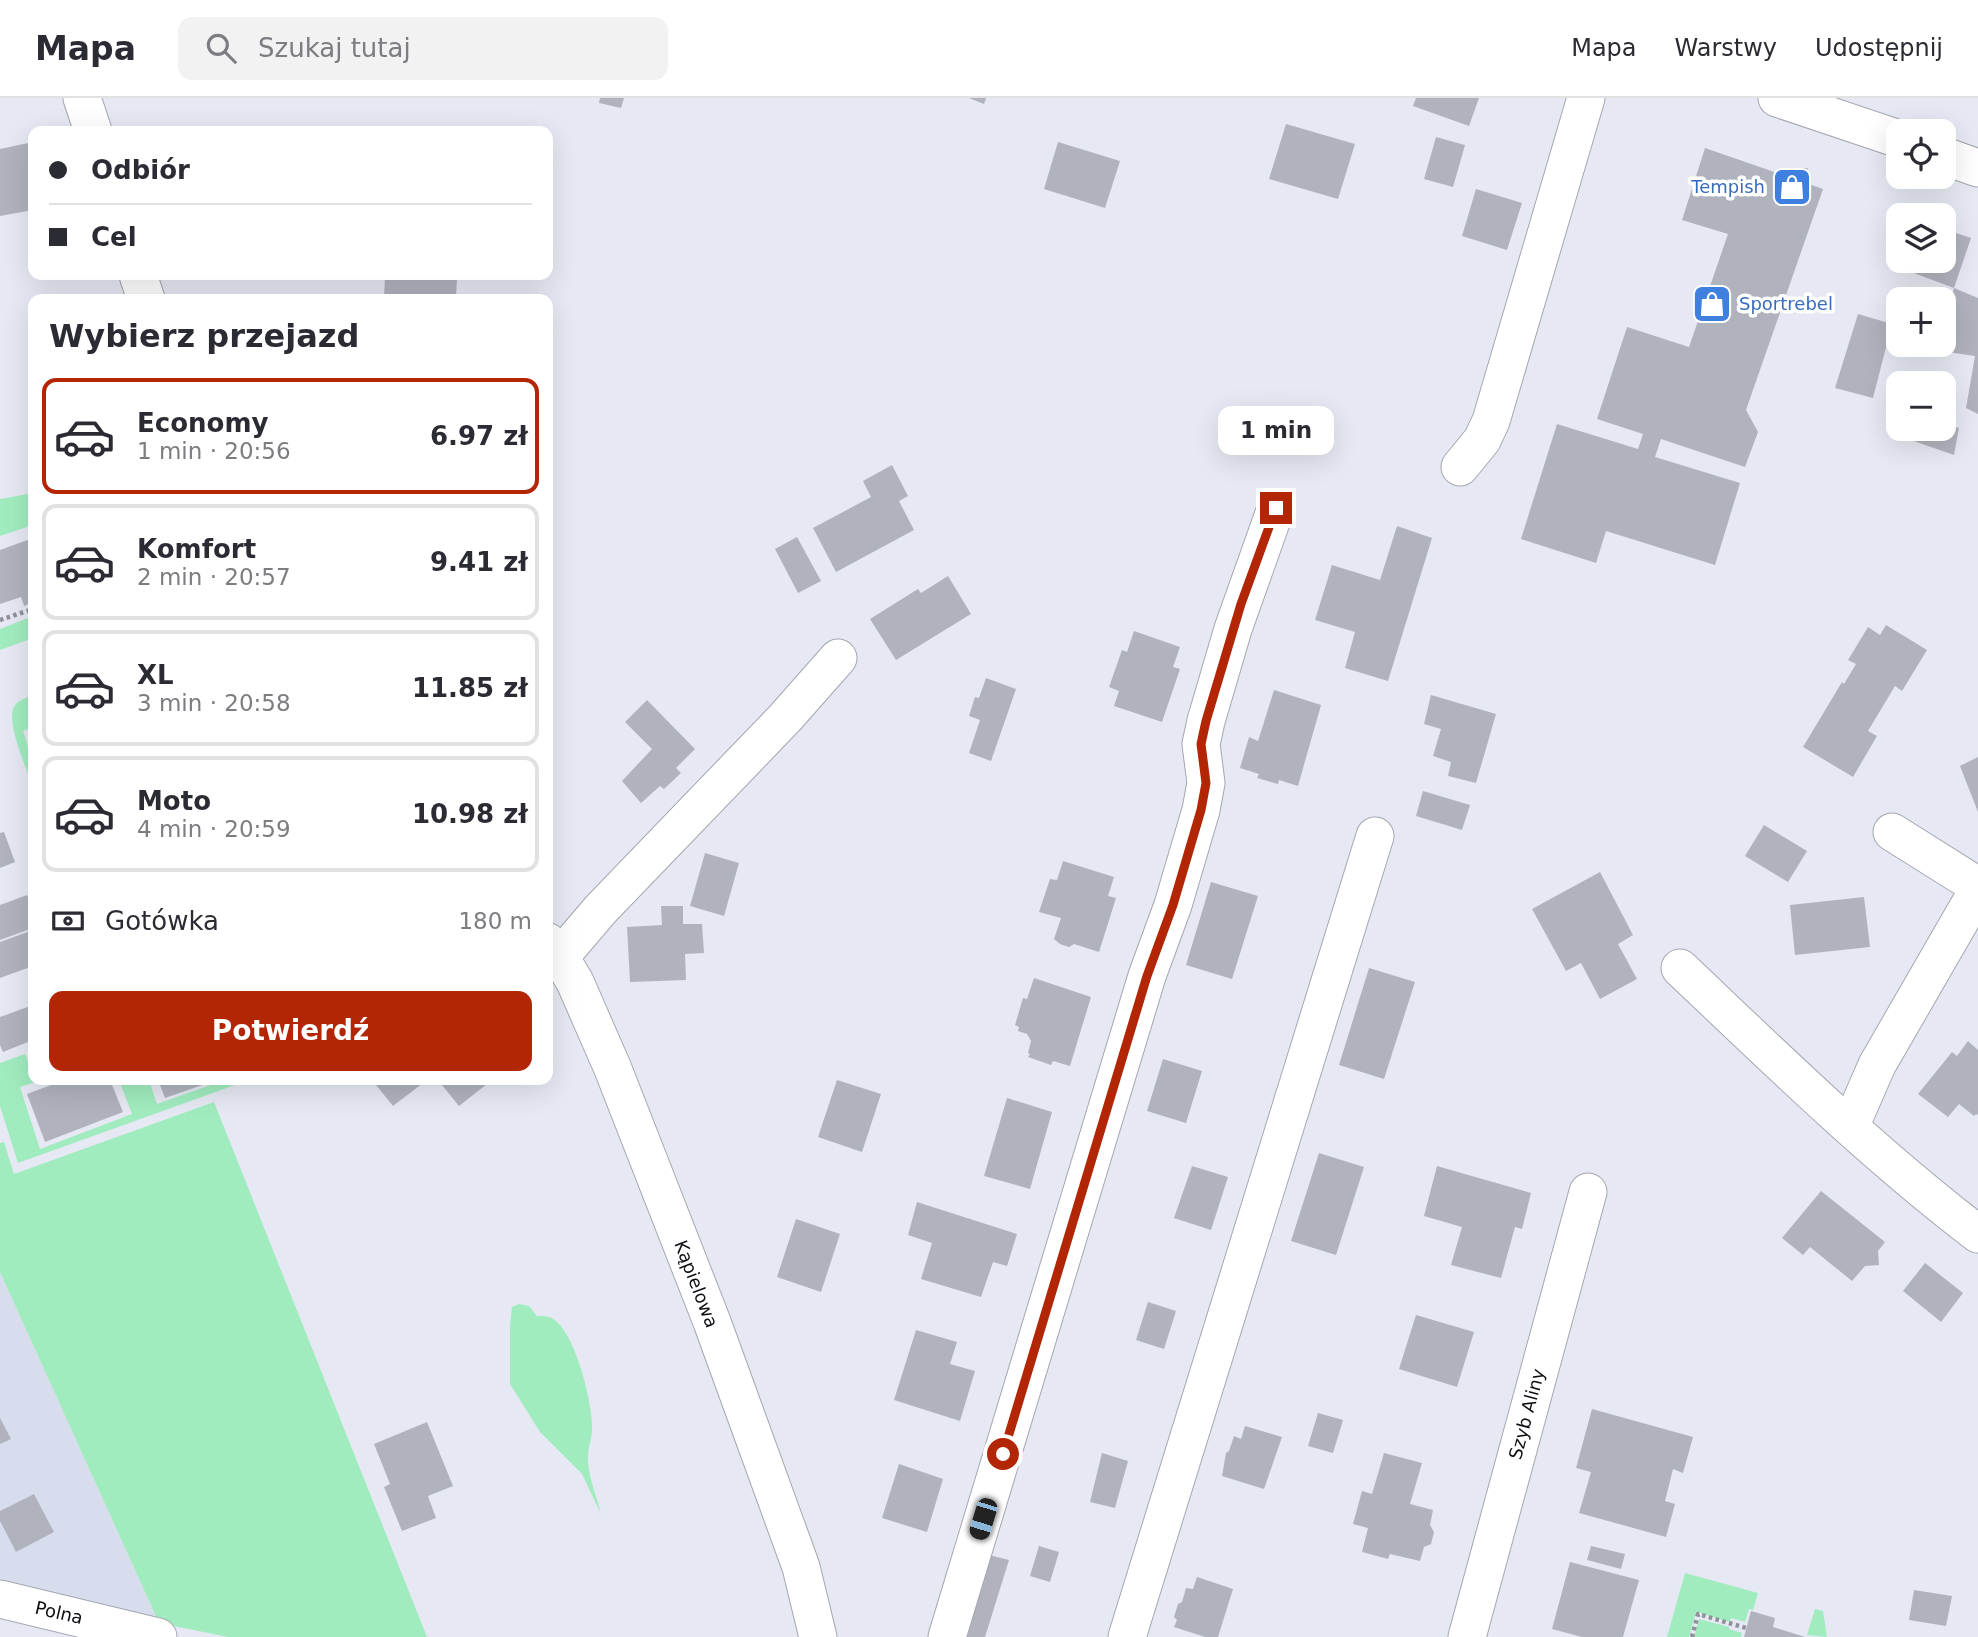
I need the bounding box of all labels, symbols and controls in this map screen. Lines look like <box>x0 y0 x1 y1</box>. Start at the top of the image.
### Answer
search box <box>178 17 668 80</box>
text: Mapa <box>35 29 136 68</box>
icon: search <box>202 29 240 67</box>
text: Szukaj tutaj <box>258 33 411 63</box>
text: Mapa <box>1571 34 1637 62</box>
text: Warstwy <box>1675 34 1777 62</box>
text: Udostępnij <box>1815 34 1943 62</box>
map controls <box>1886 119 1956 441</box>
button: locate <box>1886 119 1956 189</box>
text: Odbiór <box>91 155 190 185</box>
shop icon: Tempish <box>1771 166 1813 208</box>
place label: Tempish <box>1690 176 1765 197</box>
button: layers <box>1886 203 1956 273</box>
text: Cel <box>91 222 137 252</box>
shop icon: Sportrebel <box>1691 283 1733 325</box>
button: + <box>1886 287 1956 357</box>
place label: Sportrebel <box>1739 293 1833 314</box>
text: Wybierz przejazd <box>49 317 359 355</box>
button: − <box>1886 371 1956 441</box>
icon: car <box>53 405 116 468</box>
callout: 1 min <box>1218 406 1334 456</box>
text: Economy <box>137 408 268 438</box>
text: 1 min <box>1240 417 1312 443</box>
text: 6.97 zł <box>430 421 528 451</box>
text: 1 min · 20:56 <box>137 438 291 464</box>
route end <box>1260 492 1292 524</box>
icon: car <box>53 531 116 594</box>
text: Komfort <box>137 534 256 564</box>
text: 9.41 zł <box>430 547 528 577</box>
text: 2 min · 20:57 <box>137 564 291 590</box>
icon: car <box>53 657 116 720</box>
text: XL <box>137 660 174 690</box>
text: 11.85 zł <box>412 673 528 703</box>
text: 3 min · 20:58 <box>137 690 291 716</box>
icon: car <box>53 783 116 846</box>
text: Moto <box>137 786 211 816</box>
text: 10.98 zł <box>412 799 528 829</box>
text: 4 min · 20:59 <box>137 816 291 842</box>
icon: cash <box>49 902 87 940</box>
text: Gotówka <box>105 906 219 936</box>
text: 180 m <box>458 908 532 934</box>
button: Potwierdź <box>49 991 532 1071</box>
street label: Kąpielowa <box>670 1237 723 1331</box>
street label: Szyb Aliny <box>1504 1366 1549 1462</box>
route start <box>987 1438 1019 1470</box>
car <box>967 1496 1000 1542</box>
street label: Polna <box>33 1597 85 1628</box>

